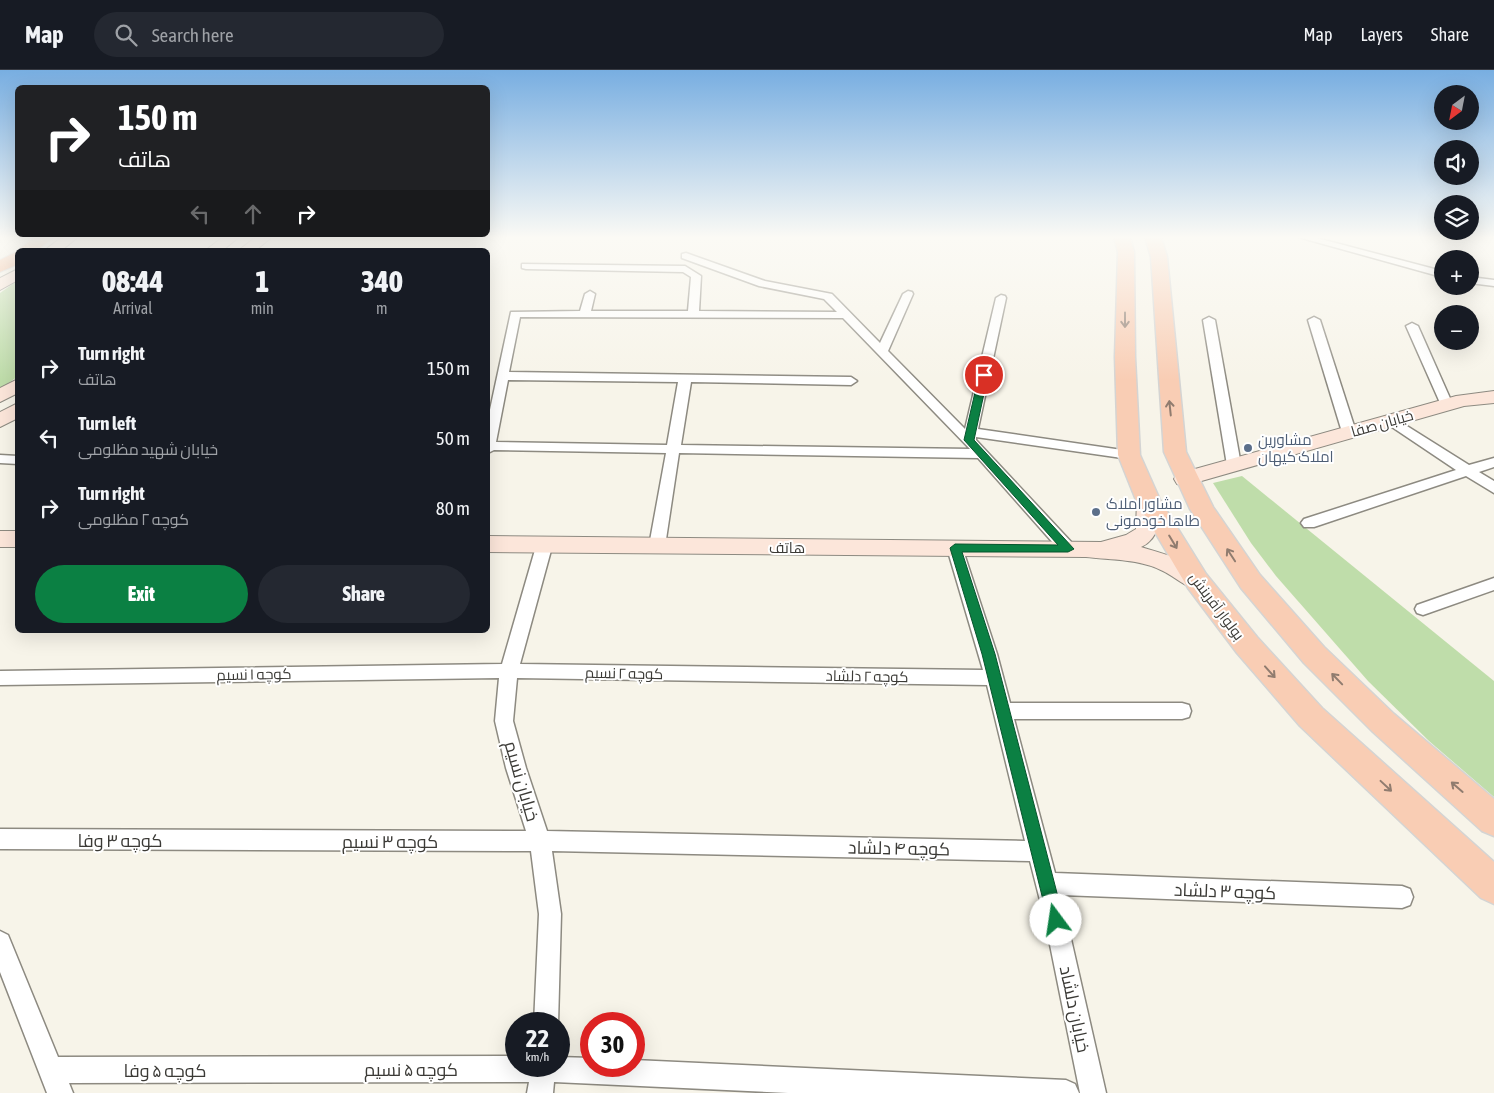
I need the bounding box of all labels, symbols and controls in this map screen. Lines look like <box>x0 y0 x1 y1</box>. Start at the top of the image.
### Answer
search box <box>94 12 444 57</box>
text: Map <box>25 21 64 48</box>
icon: search <box>112 21 140 49</box>
text: Search here <box>152 24 234 46</box>
text: Map <box>1303 24 1332 45</box>
text: Layers <box>1360 24 1403 45</box>
text: Share <box>1431 24 1469 45</box>
north arrow <box>1434 85 1479 130</box>
map controls <box>1434 85 1479 350</box>
text: 150 m <box>118 97 197 137</box>
icon: right <box>35 105 100 170</box>
button: sound <box>1434 140 1479 185</box>
text: هاتف <box>118 146 171 172</box>
button: layers <box>1434 195 1479 240</box>
icon: left <box>186 200 214 228</box>
icon: ahead <box>239 200 267 228</box>
icon: right <box>292 200 320 228</box>
button: + <box>1434 250 1479 295</box>
text: 08:44 <box>102 264 164 298</box>
text: 1 <box>255 264 269 298</box>
text: 340 <box>361 264 403 298</box>
text: Arrival <box>113 299 152 317</box>
text: min <box>251 299 274 317</box>
text: m <box>376 299 388 317</box>
button: − <box>1434 305 1479 350</box>
one-way arrow <box>1120 312 1130 328</box>
text: Turn right <box>78 342 145 364</box>
icon: right <box>35 354 63 382</box>
pin <box>963 354 1005 396</box>
text: 150 m <box>427 357 470 379</box>
icon: arrive <box>970 361 998 389</box>
text: هاتف <box>78 370 117 388</box>
one-way arrow <box>1165 401 1175 417</box>
street label: خیابان صفا <box>1349 406 1416 442</box>
text: Turn left <box>78 412 136 434</box>
icon: left <box>35 424 63 452</box>
text: 50 m <box>436 427 470 449</box>
place label: مشاورین املاک کیهان <box>1258 431 1334 467</box>
text: خیابان شهید مظلومی <box>78 440 218 458</box>
marker: مشاورین املاک کیهان <box>1242 442 1254 454</box>
text: Turn right <box>78 482 145 504</box>
icon: right <box>35 494 63 522</box>
place label: مشاور املاک طاها خودمونی <box>1106 495 1200 531</box>
text: 80 m <box>436 497 470 519</box>
marker: مشاور املاک طاها خودمونی <box>1090 506 1102 518</box>
text: کوچه ۲ مظلومی <box>78 510 189 528</box>
one-way arrow <box>1169 534 1179 548</box>
street label: هاتف <box>769 539 805 556</box>
one-way arrow <box>1226 549 1236 563</box>
button: Exit <box>35 565 248 623</box>
button: Share <box>258 565 470 623</box>
street label: بولوار آفرینش <box>1184 569 1248 644</box>
street label: کوچه ۲ نسیم <box>585 664 663 684</box>
street label: کوچه ۱ نسیم <box>216 665 292 685</box>
one-way arrow <box>1265 665 1276 678</box>
street label: کوچه ۲ دلشاد <box>825 667 909 687</box>
one-way arrow <box>1331 672 1343 685</box>
street label: خیابان نسیم <box>499 738 543 824</box>
one-way arrow <box>1379 780 1392 792</box>
one-way arrow <box>1451 782 1464 793</box>
street label: کوچه ۳ وفا <box>77 830 163 853</box>
street label: کوچه ۳ نسیم <box>342 831 438 854</box>
street label: کوچه ۴ دلشاد <box>848 837 950 861</box>
street label: کوچه ۳ دلشاد <box>1173 879 1276 905</box>
position arrow <box>1029 893 1081 945</box>
street label: خیابان دلشاد <box>1055 964 1094 1055</box>
speed limit sign: 30 <box>580 1012 645 1077</box>
text: 22 <box>526 1024 549 1052</box>
text: km/h <box>526 1050 549 1064</box>
street label: کوچه ۵ نسیم <box>364 1059 458 1082</box>
street label: کوچه ۵ وفا <box>124 1060 206 1083</box>

